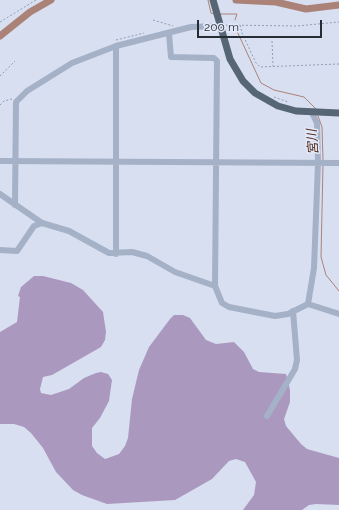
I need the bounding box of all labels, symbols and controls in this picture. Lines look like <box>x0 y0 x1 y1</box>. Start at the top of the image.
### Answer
scale bar <box>199 12 324 38</box>
text: 200 m <box>204 20 239 34</box>
water label: 宮川 <box>304 128 322 156</box>

